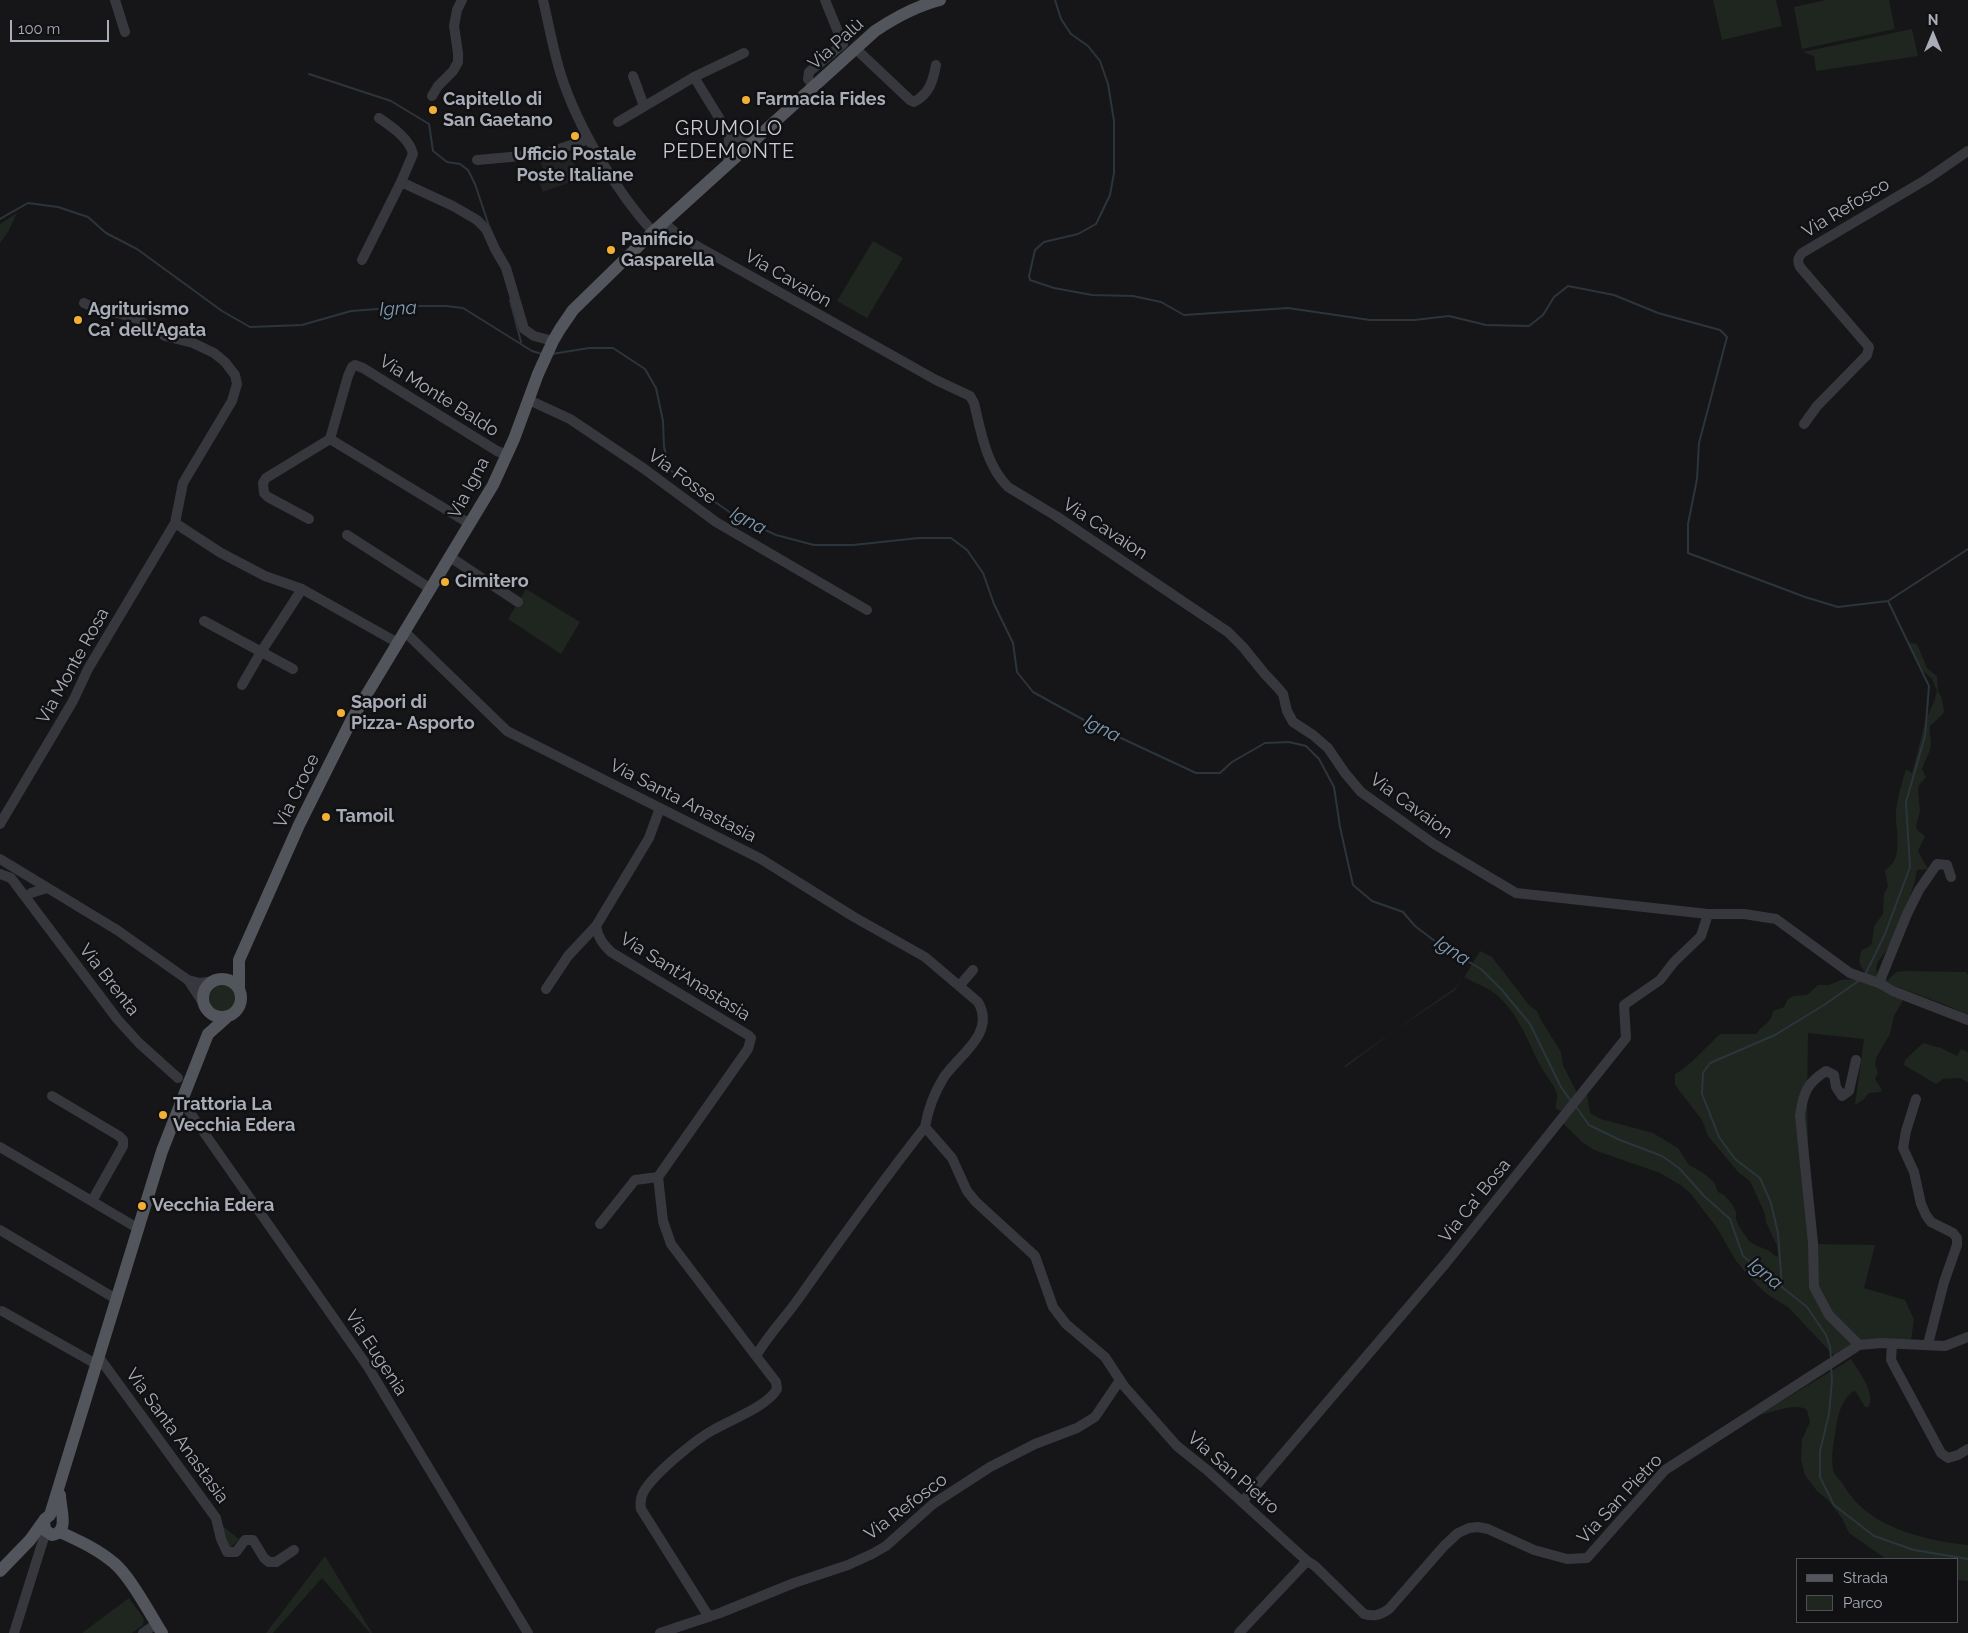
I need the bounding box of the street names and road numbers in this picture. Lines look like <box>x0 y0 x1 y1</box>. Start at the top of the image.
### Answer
street label: Via Palù <box>804 14 868 74</box>
street label: Via Refosco <box>1798 173 1894 243</box>
street label: Via Cavaion <box>741 245 835 313</box>
street label: Via Monte Baldo <box>375 351 503 441</box>
street label: Via Fosse <box>644 445 720 509</box>
street label: Via Igna <box>444 454 494 522</box>
street label: Via Cavaion <box>1059 494 1151 564</box>
street label: Via Monte Rosa <box>32 604 114 728</box>
street label: Via Croce <box>270 750 324 832</box>
street label: Via Santa Anastasia <box>606 755 760 847</box>
street label: Via Cavaion <box>1366 769 1456 843</box>
street label: Via Sant'Anastasia <box>616 928 754 1026</box>
street label: Via Brenta <box>74 940 144 1020</box>
street label: Via Ca' Bosa <box>1435 1155 1515 1247</box>
street label: Via Eugenia <box>340 1306 412 1400</box>
street label: Via Santa Anastasia <box>121 1364 233 1508</box>
street label: Via San Pietro <box>1183 1427 1283 1519</box>
street label: Via San Pietro <box>1573 1450 1667 1548</box>
street label: Via Refosco <box>860 1469 952 1545</box>

